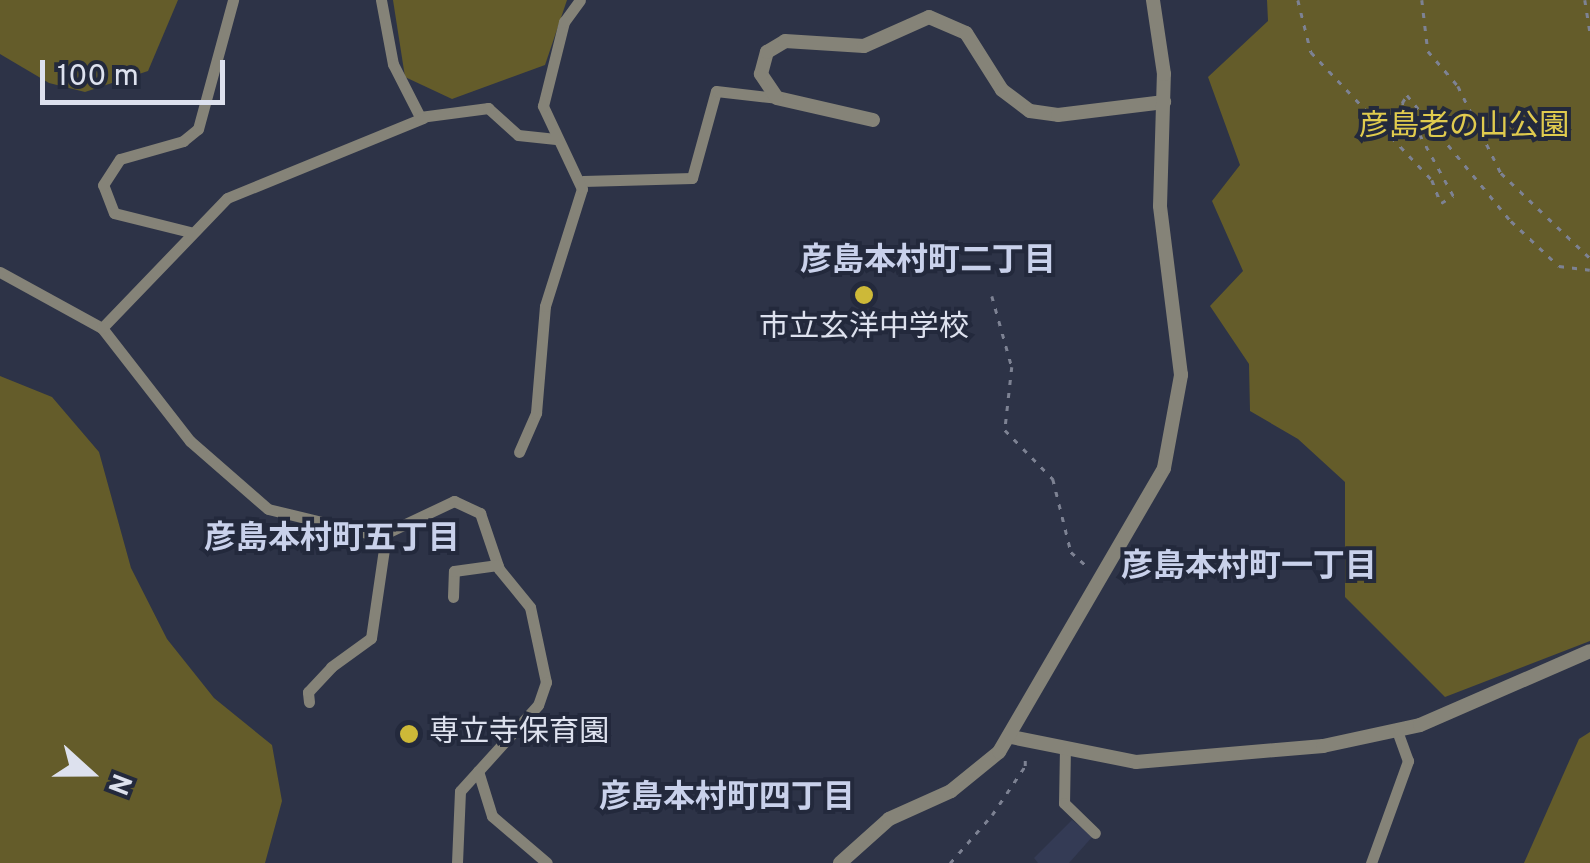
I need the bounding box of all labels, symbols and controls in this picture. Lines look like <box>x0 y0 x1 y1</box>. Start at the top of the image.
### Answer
scale bar <box>45 40 230 102</box>
text: 100 m <box>57 59 139 96</box>
park label: 彦島老の山公園 <box>1359 110 1569 146</box>
district label: 彦島本村町二丁目 <box>800 243 1056 281</box>
marker: 市立玄洋中学校 <box>853 284 875 306</box>
place label: 市立玄洋中学校 <box>759 311 969 347</box>
district label: 彦島本村町五丁目 <box>204 521 460 559</box>
district label: 彦島本村町一丁目 <box>1121 549 1377 587</box>
place label: 専立寺保育園 <box>429 716 609 752</box>
north arrow <box>40 723 140 823</box>
marker: 専立寺保育園 <box>398 723 420 745</box>
text: N <box>98 768 138 800</box>
district label: 彦島本村町四丁目 <box>599 780 855 818</box>

